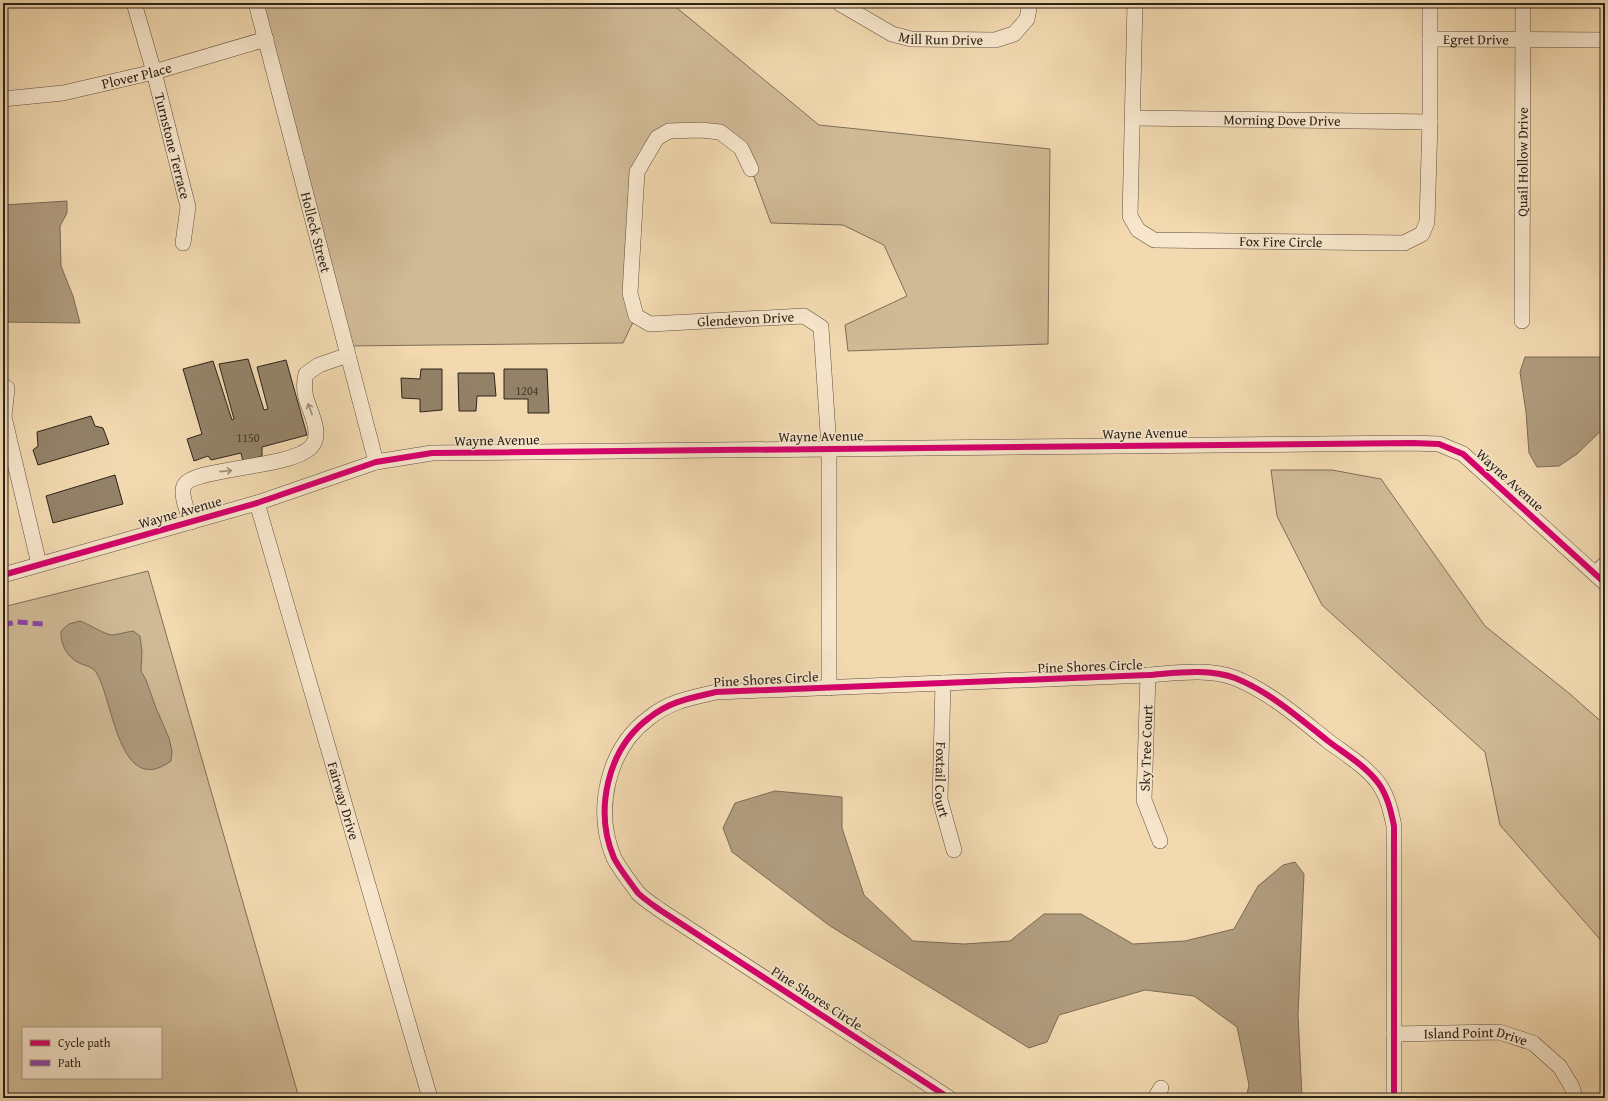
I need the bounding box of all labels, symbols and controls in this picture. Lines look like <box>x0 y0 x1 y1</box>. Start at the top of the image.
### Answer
street label: Mill Run Drive <box>897 26 984 50</box>
street label: Egret Drive <box>1443 29 1509 49</box>
street label: Plover Place <box>100 57 174 94</box>
street label: Turnstone Terrace <box>150 91 196 202</box>
street label: Quail Hollow Drive <box>1512 107 1533 217</box>
street label: Morning Dove Drive <box>1223 109 1341 131</box>
street label: Holleck Street <box>296 190 336 275</box>
street label: Fox Fire Circle <box>1239 231 1323 252</box>
street label: Glendevon Drive <box>697 307 795 332</box>
house number: 1204 <box>515 382 539 399</box>
one-way arrow <box>305 403 313 415</box>
street label: Wayne Avenue <box>1102 422 1188 444</box>
street label: Wayne Avenue <box>778 425 864 447</box>
house number: 1150 <box>236 429 260 446</box>
street label: Wayne Avenue <box>454 429 540 451</box>
street label: Wayne Avenue <box>1472 444 1549 516</box>
one-way arrow <box>219 467 232 475</box>
street label: Wayne Avenue <box>136 490 224 533</box>
street label: Pine Shores Circle <box>1037 654 1143 678</box>
street label: Pine Shores Circle <box>713 666 819 692</box>
street label: Sky Tree Court <box>1134 704 1158 792</box>
street label: Foxtail Court <box>930 742 954 820</box>
street label: Fairway Drive <box>323 759 365 843</box>
street label: Pine Shores Circle <box>767 961 867 1035</box>
street label: Island Point Drive <box>1423 1022 1530 1051</box>
legend <box>22 1027 162 1079</box>
text: Cycle path <box>58 1034 111 1051</box>
text: Path <box>58 1054 81 1071</box>

